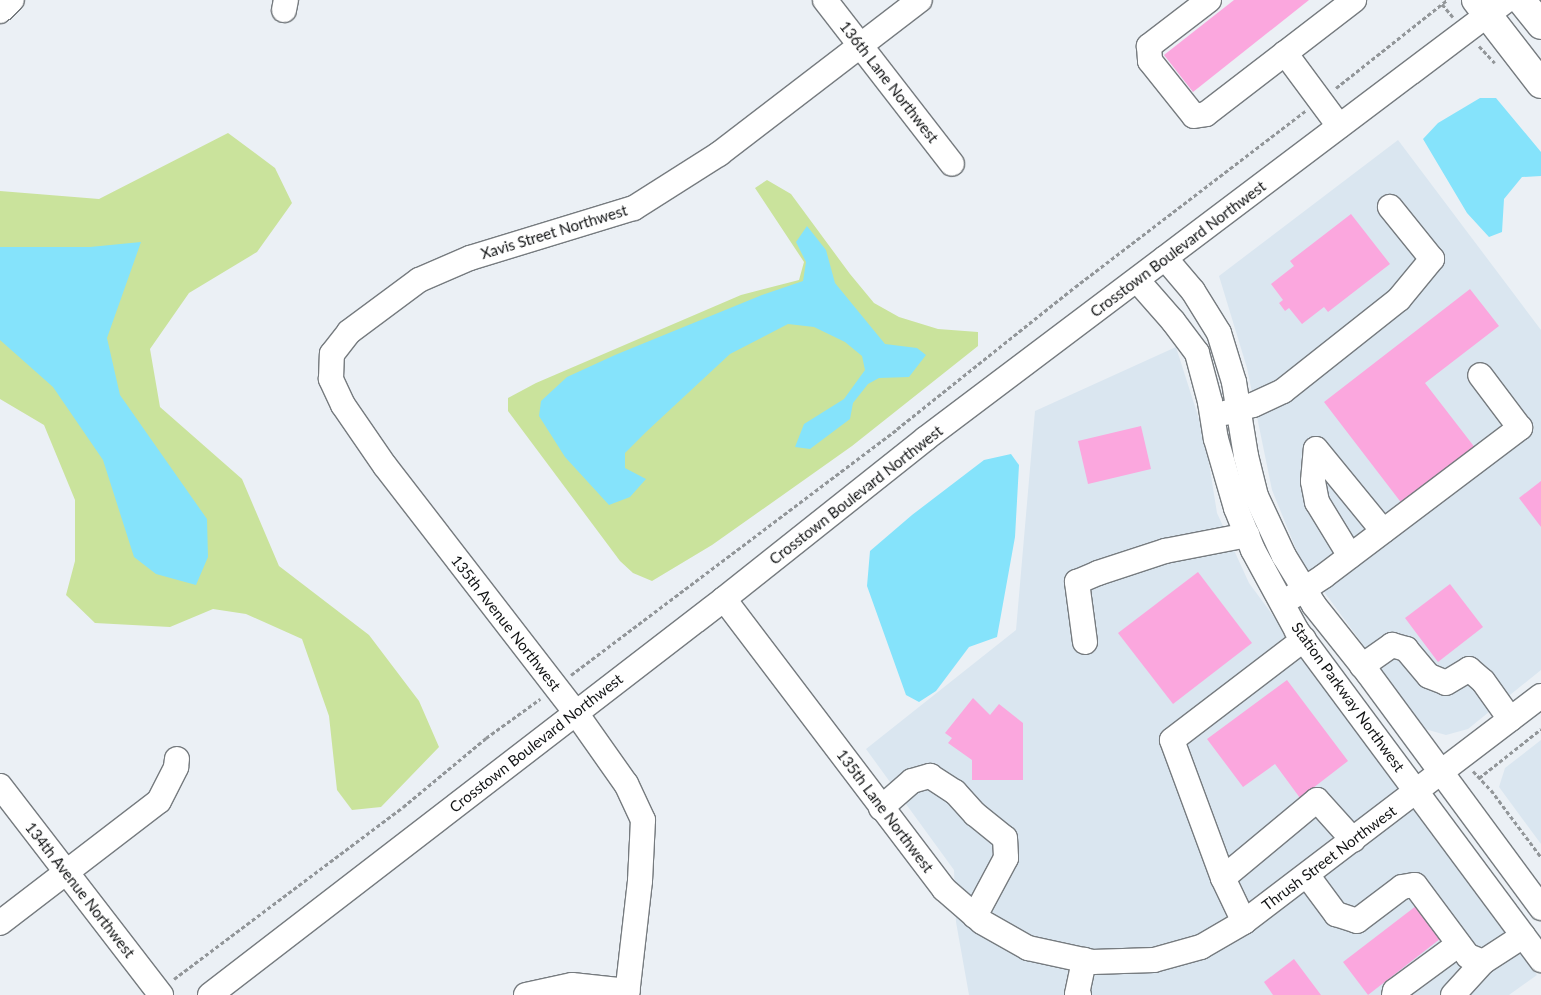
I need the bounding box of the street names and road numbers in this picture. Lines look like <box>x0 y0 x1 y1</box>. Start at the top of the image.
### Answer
street label: 136th Lane Northwest <box>836 18 942 146</box>
street label: Crosstown Boulevard Northwest <box>1087 177 1269 321</box>
street label: Xavis Street Northwest <box>479 201 629 263</box>
street label: Crosstown Boulevard Northwest <box>766 422 946 568</box>
street label: 135th Avenue Northwest <box>447 551 565 695</box>
street label: Station Parkway Northwest <box>1288 619 1408 775</box>
street label: Crosstown Boulevard Northwest <box>446 670 626 816</box>
street label: 135th Lane Northwest <box>833 746 937 876</box>
street label: Thrush Street Northwest <box>1258 802 1400 914</box>
street label: 134th Avenue Northwest <box>21 818 139 962</box>

